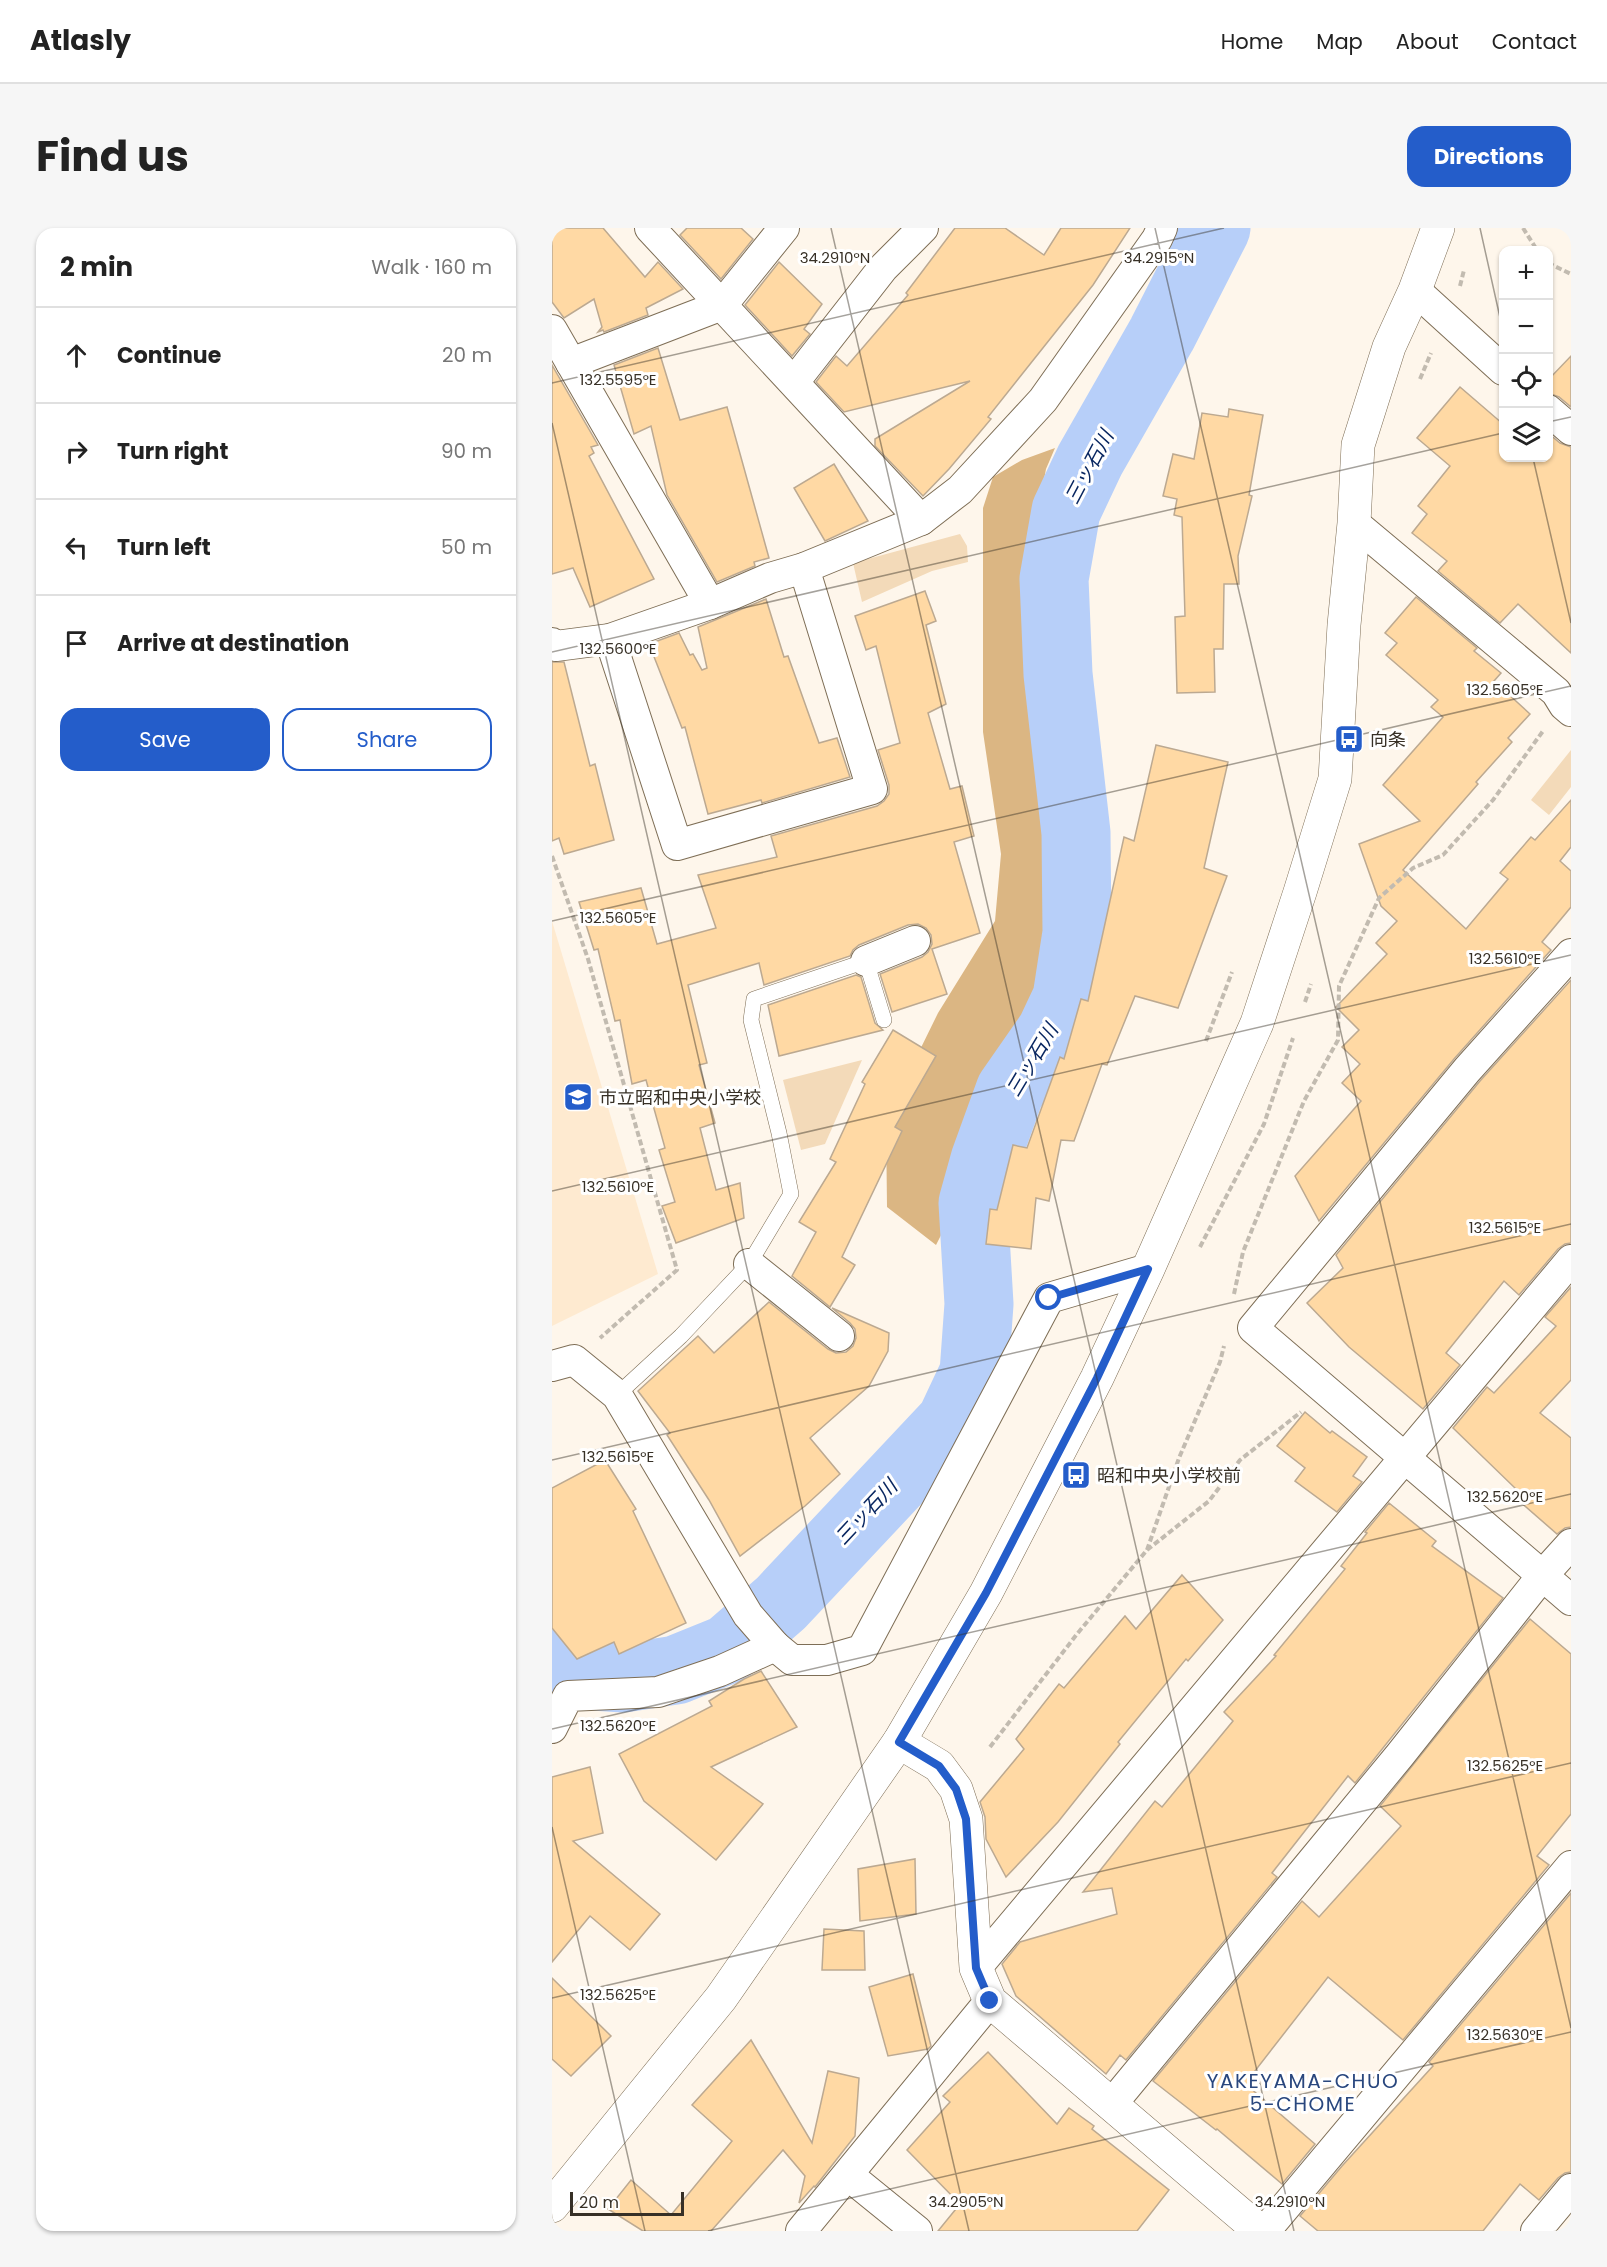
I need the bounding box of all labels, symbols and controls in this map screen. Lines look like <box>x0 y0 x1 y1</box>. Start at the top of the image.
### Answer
text: Atlasly <box>30 21 131 60</box>
text: Home <box>1221 27 1283 56</box>
text: Map <box>1316 27 1363 56</box>
text: About <box>1396 27 1459 56</box>
text: Contact <box>1492 27 1577 56</box>
button: Directions <box>1407 126 1571 187</box>
text: Find us <box>36 127 189 186</box>
map controls <box>1499 246 1553 462</box>
button: + <box>1499 246 1553 300</box>
text: 34.2910°N <box>800 247 870 268</box>
text: 34.2915°N <box>1124 247 1194 268</box>
text: 2 min <box>60 249 133 285</box>
text: Walk · 160 m <box>371 253 492 281</box>
button: − <box>1499 300 1553 354</box>
icon: ahead <box>60 339 93 372</box>
text: Continue <box>117 340 221 371</box>
text: 20 m <box>442 341 492 369</box>
button: locate <box>1499 354 1553 408</box>
text: 132.5595°E <box>580 369 656 390</box>
button: layers <box>1499 408 1553 462</box>
water label: 三ッ石川 <box>1058 423 1121 509</box>
icon: right <box>60 435 93 468</box>
text: Turn right <box>117 436 228 467</box>
text: 90 m <box>441 437 492 465</box>
icon: left <box>60 531 93 564</box>
text: Turn left <box>117 532 211 563</box>
text: 50 m <box>441 533 492 561</box>
icon: arrive <box>60 627 93 660</box>
text: Arrive at destination <box>117 628 349 659</box>
text: 132.5600°E <box>579 638 657 659</box>
text: 132.5605°E <box>1466 679 1544 700</box>
button: Save <box>60 708 270 771</box>
button: Share <box>282 708 492 771</box>
bus stop icon: 向条 <box>1333 723 1365 755</box>
place label: 向条 <box>1370 727 1406 752</box>
text: 132.5605°E <box>579 907 657 928</box>
text: 132.5610°E <box>1469 948 1541 969</box>
water label: 三ッ石川 <box>999 1017 1066 1101</box>
school or university icon: 市立昭和中央小学校 <box>562 1081 594 1113</box>
place label: 市立昭和中央小学校 <box>599 1085 761 1110</box>
text: 132.5610°E <box>582 1176 654 1197</box>
text: 132.5615°E <box>1469 1217 1541 1238</box>
route start <box>1035 1284 1061 1310</box>
text: 132.5615°E <box>582 1446 654 1467</box>
bus stop icon: 昭和中央小学校前 <box>1060 1459 1092 1491</box>
place label: 昭和中央小学校前 <box>1097 1463 1241 1488</box>
water label: 三ッ石川 <box>828 1472 905 1551</box>
text: 132.5620°E <box>1467 1486 1543 1507</box>
text: 132.5620°E <box>580 1715 656 1736</box>
text: 132.5625°E <box>1467 1755 1543 1776</box>
text: 132.5625°E <box>580 1984 656 2005</box>
route end <box>976 1987 1002 2013</box>
text: 132.5630°E <box>1467 2024 1543 2045</box>
district label: YAKEYAMA-CHUO 5-CHOME <box>1207 2067 1399 2118</box>
scale bar <box>570 2189 684 2216</box>
text: 20 m <box>579 2191 619 2214</box>
text: 34.2905°N <box>928 2191 1004 2212</box>
text: 34.2910°N <box>1255 2191 1325 2212</box>

